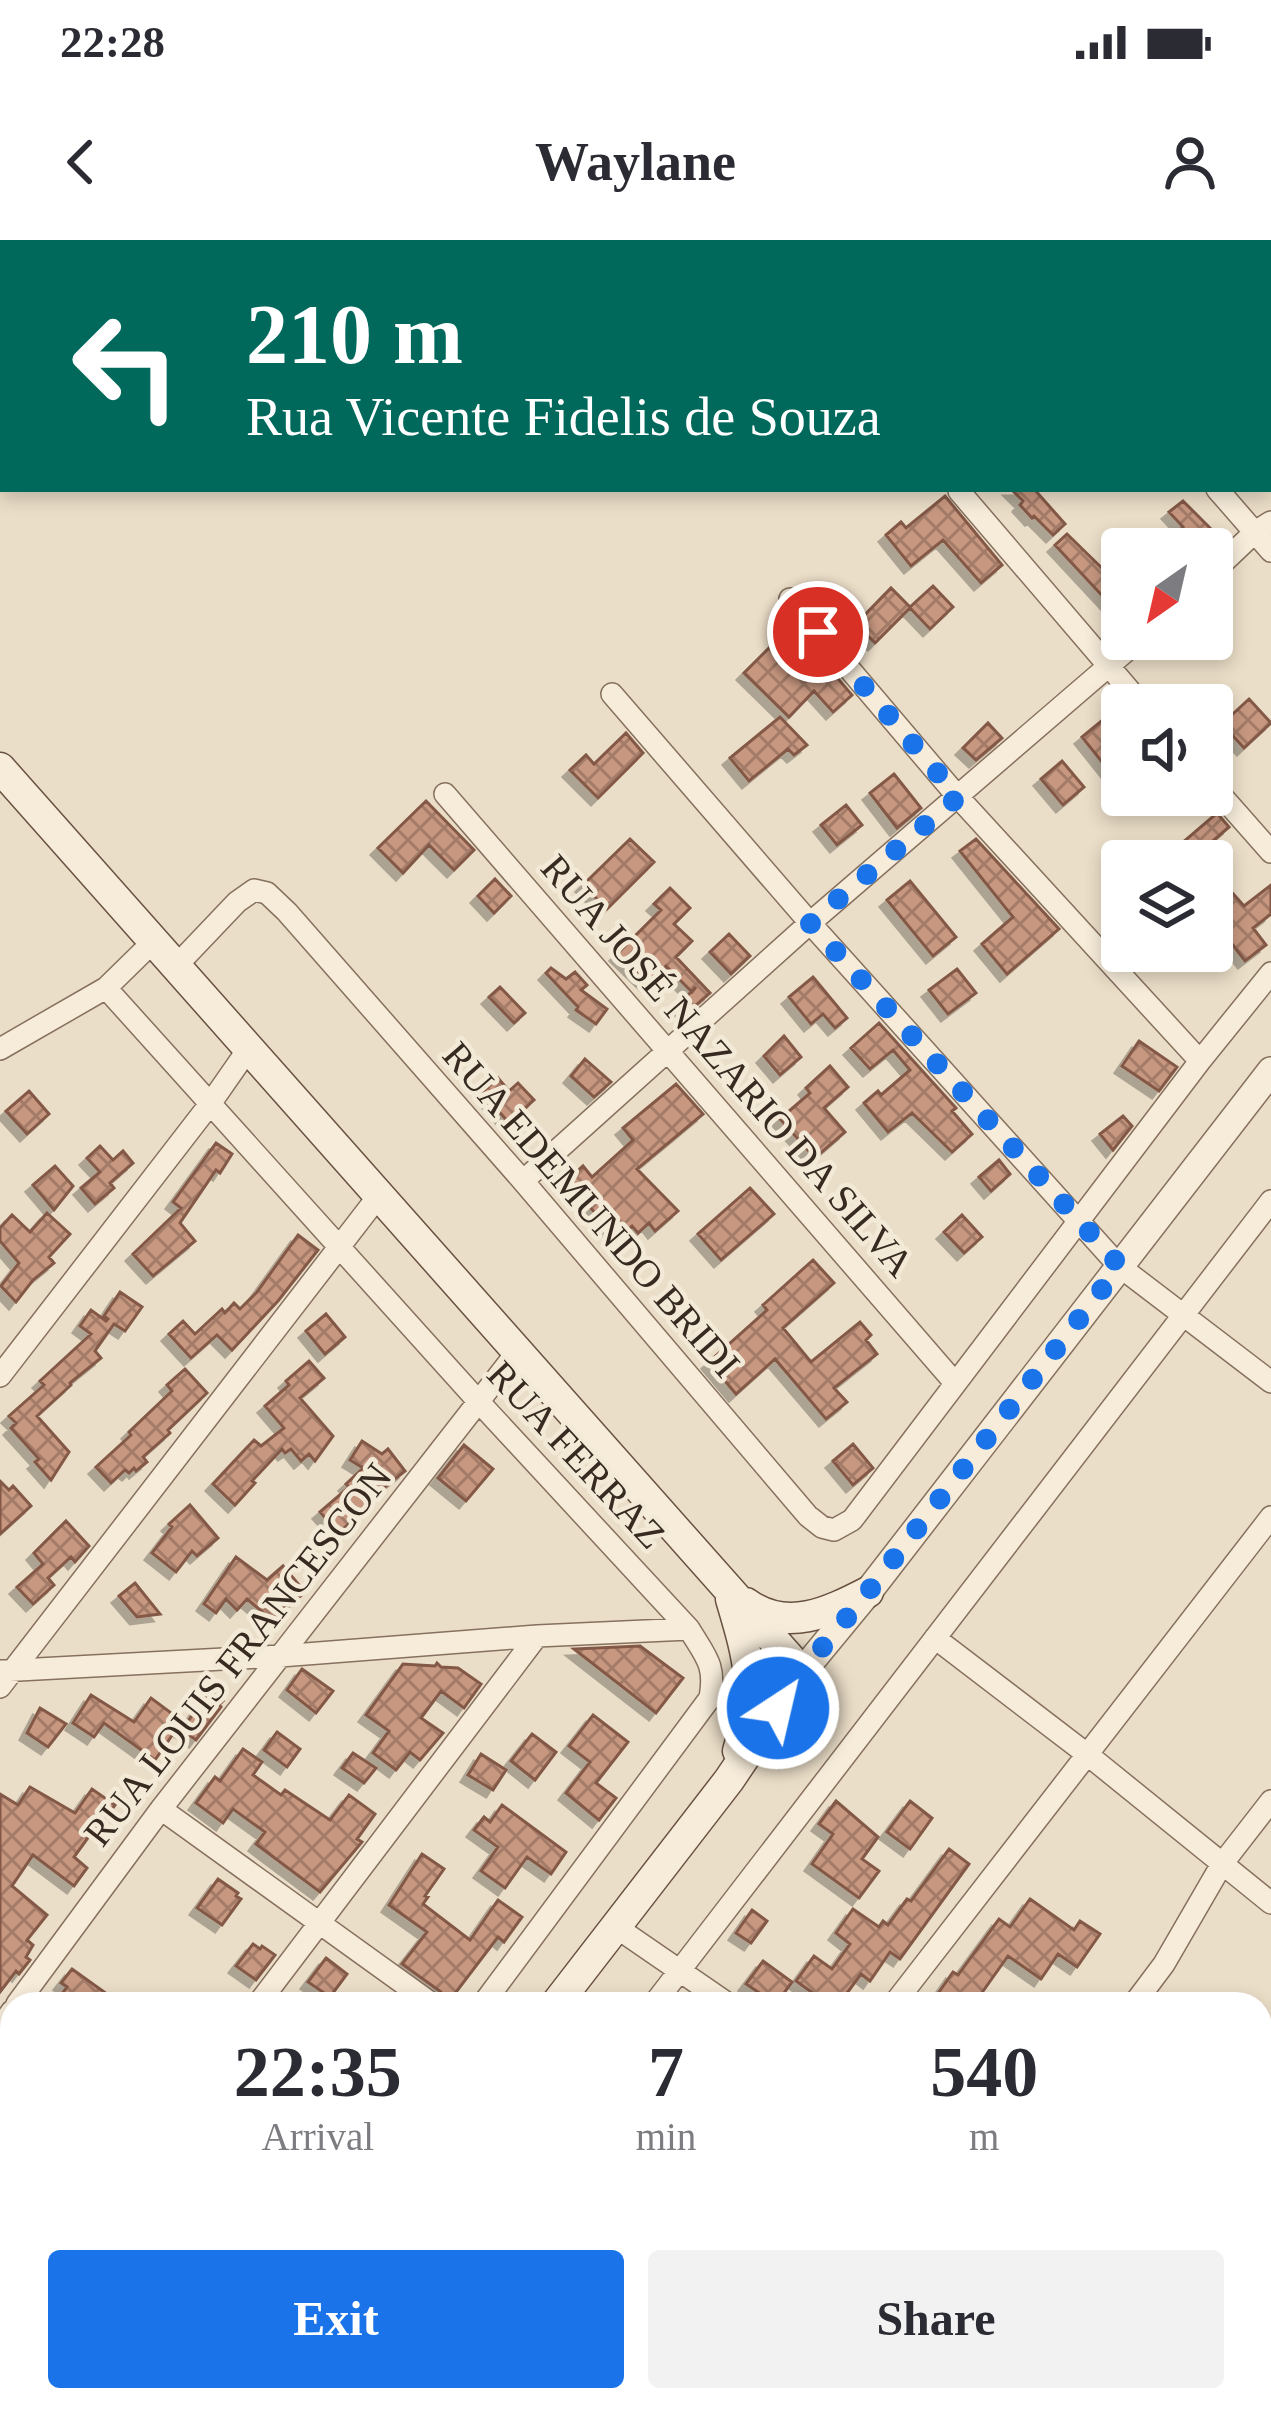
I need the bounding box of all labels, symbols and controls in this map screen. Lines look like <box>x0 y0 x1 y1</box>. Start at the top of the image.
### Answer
text: 22:28 <box>60 17 165 67</box>
icon: back <box>48 129 114 195</box>
icon: person <box>1157 129 1223 195</box>
text: Waylane <box>535 132 736 192</box>
icon: left <box>48 288 204 444</box>
text: 210 m <box>246 288 463 381</box>
text: Rua Vicente Fidelis de Souza <box>246 387 881 447</box>
north arrow <box>1101 528 1233 660</box>
map controls <box>1101 528 1233 972</box>
pin <box>767 581 869 683</box>
icon: arrive <box>785 599 851 665</box>
button: sound <box>1101 684 1233 816</box>
button: layers <box>1101 840 1233 972</box>
street label: RUA JOSÉ NAZARIO DA SILVA <box>533 846 922 1285</box>
street label: RUA EDEMUNDO BRIDI <box>435 1033 749 1385</box>
street label: RUA FERRAZ <box>479 1352 674 1557</box>
street label: RUA LOUIS FRANCESCON <box>75 1455 400 1854</box>
position arrow <box>715 1645 841 1771</box>
text: 22:35 <box>234 2032 402 2112</box>
text: 7 <box>648 2032 684 2112</box>
text: 540 <box>930 2032 1038 2112</box>
text: Arrival <box>262 2115 374 2158</box>
text: min <box>636 2115 696 2158</box>
text: m <box>969 2115 999 2158</box>
button: Exit <box>48 2250 624 2388</box>
button: Share <box>648 2250 1224 2388</box>

